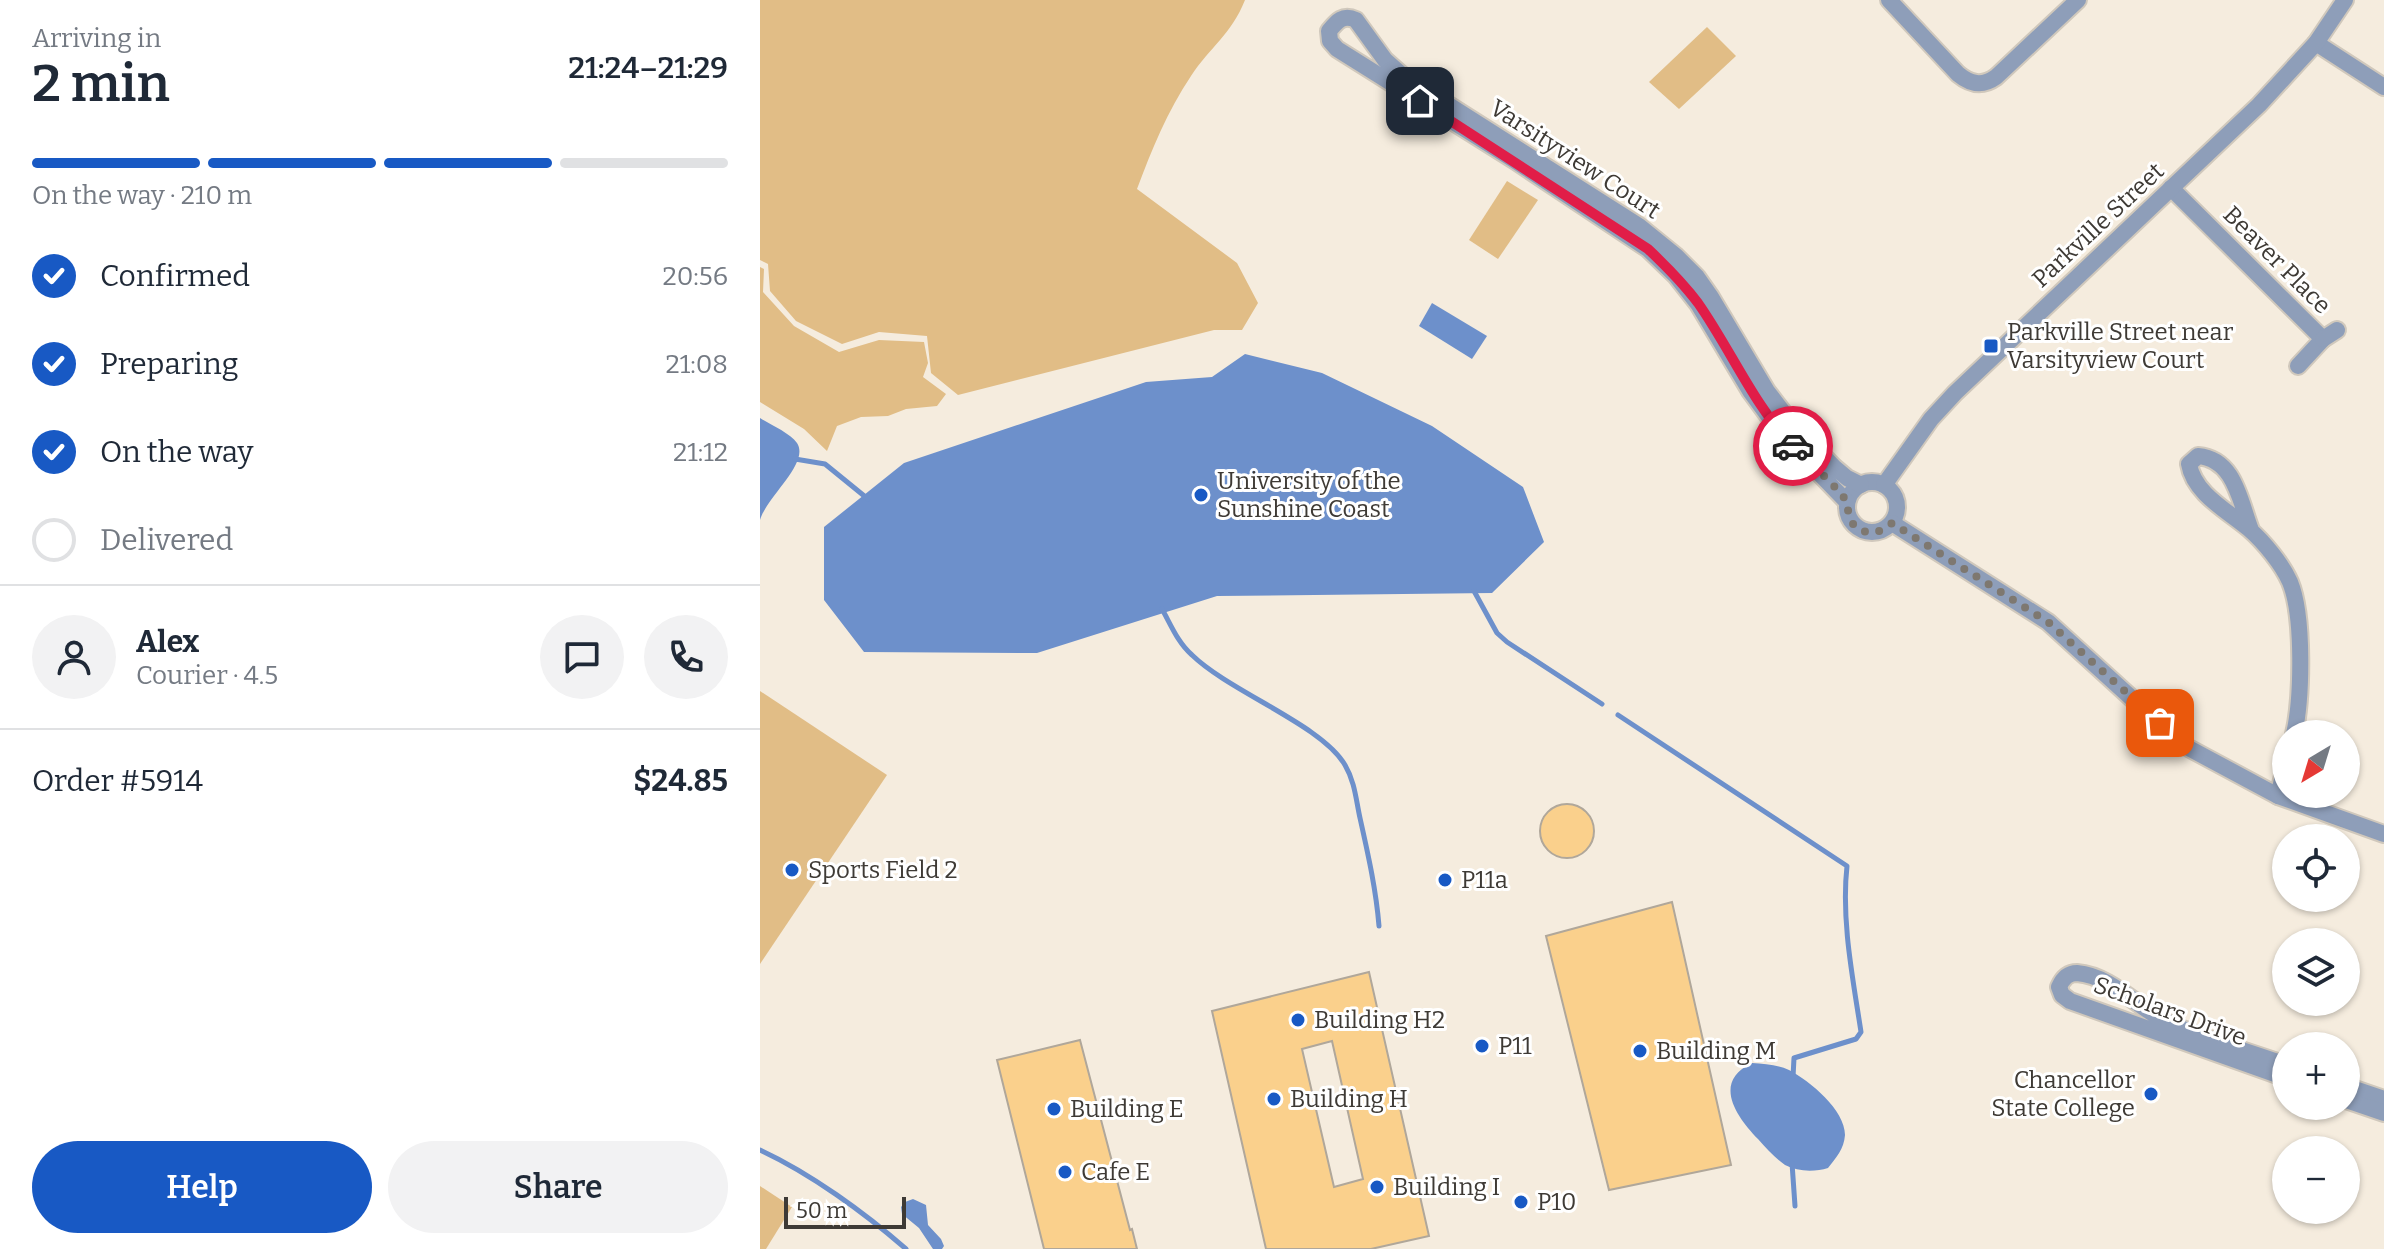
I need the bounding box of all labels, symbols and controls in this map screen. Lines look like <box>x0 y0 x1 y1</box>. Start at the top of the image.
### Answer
text: Arriving in <box>32 23 161 54</box>
text: 21:24–21:29 <box>568 50 728 86</box>
text: 2 min <box>32 52 170 115</box>
pin <box>1386 67 1454 135</box>
icon: home <box>1398 79 1442 123</box>
street label: Varsityview Court <box>1485 94 1666 225</box>
street label: Parkville Street <box>2026 157 2170 293</box>
text: On the way · 210 m <box>32 180 252 211</box>
street label: Beaver Place <box>2218 201 2336 319</box>
icon: check <box>32 254 76 298</box>
text: Confirmed <box>100 258 250 294</box>
text: 20:56 <box>663 261 728 292</box>
place label: Parkville Street near Varsityview Court <box>2007 318 2234 374</box>
marker: Parkville Street near Varsityview Court <box>1982 337 2000 355</box>
icon: check <box>32 342 76 386</box>
text: Preparing <box>100 346 238 382</box>
text: 21:08 <box>666 349 728 380</box>
courier <box>1753 406 1833 486</box>
icon: car <box>1771 424 1815 468</box>
icon: check <box>32 430 76 474</box>
text: On the way <box>100 434 253 470</box>
text: 21:12 <box>673 437 728 468</box>
place label: University of the Sunshine Coast <box>1217 467 1401 523</box>
marker: University of the Sunshine Coast <box>1192 486 1210 504</box>
text: Delivered <box>100 522 233 558</box>
button: person <box>32 615 116 699</box>
button: chat <box>540 615 624 699</box>
button: phone <box>644 615 728 699</box>
text: Alex <box>136 624 199 660</box>
text: Courier · 4.5 <box>136 660 278 691</box>
pin <box>2126 689 2194 757</box>
icon: bag <box>2138 701 2182 745</box>
north arrow <box>2272 720 2360 808</box>
map controls <box>2272 720 2360 1224</box>
text: Order #5914 <box>32 763 203 799</box>
text: $24.85 <box>633 763 728 799</box>
button: locate <box>2272 824 2360 912</box>
place label: Sports Field 2 <box>808 856 957 884</box>
marker: Sports Field 2 <box>783 861 801 879</box>
place label: P11a <box>1461 866 1508 894</box>
marker: P11a <box>1436 871 1454 889</box>
button: layers <box>2272 928 2360 1016</box>
street label: Scholars Drive <box>2090 970 2250 1052</box>
place label: Building H2 <box>1314 1006 1445 1034</box>
marker: Building H2 <box>1289 1011 1307 1029</box>
place label: P11 <box>1498 1032 1532 1060</box>
button: + <box>2272 1032 2360 1120</box>
marker: P11 <box>1473 1037 1491 1055</box>
place label: Building M <box>1656 1037 1776 1065</box>
marker: Building M <box>1631 1042 1649 1060</box>
place label: Chancellor State College <box>1991 1066 2135 1122</box>
place label: Building H <box>1290 1085 1408 1113</box>
marker: Chancellor State College <box>2142 1085 2160 1103</box>
marker: Building H <box>1265 1090 1283 1108</box>
place label: Building E <box>1070 1095 1184 1123</box>
marker: Building E <box>1045 1100 1063 1118</box>
button: − <box>2272 1136 2360 1224</box>
button: Help <box>32 1141 372 1233</box>
button: Share <box>388 1141 728 1233</box>
place label: Cafe E <box>1081 1158 1150 1186</box>
marker: Cafe E <box>1056 1163 1074 1181</box>
place label: Building I <box>1393 1173 1500 1201</box>
marker: Building I <box>1368 1178 1386 1196</box>
place label: P10 <box>1537 1188 1576 1216</box>
scale bar <box>784 1193 906 1229</box>
marker: P10 <box>1512 1193 1530 1211</box>
text: 50 m <box>796 1197 847 1224</box>

